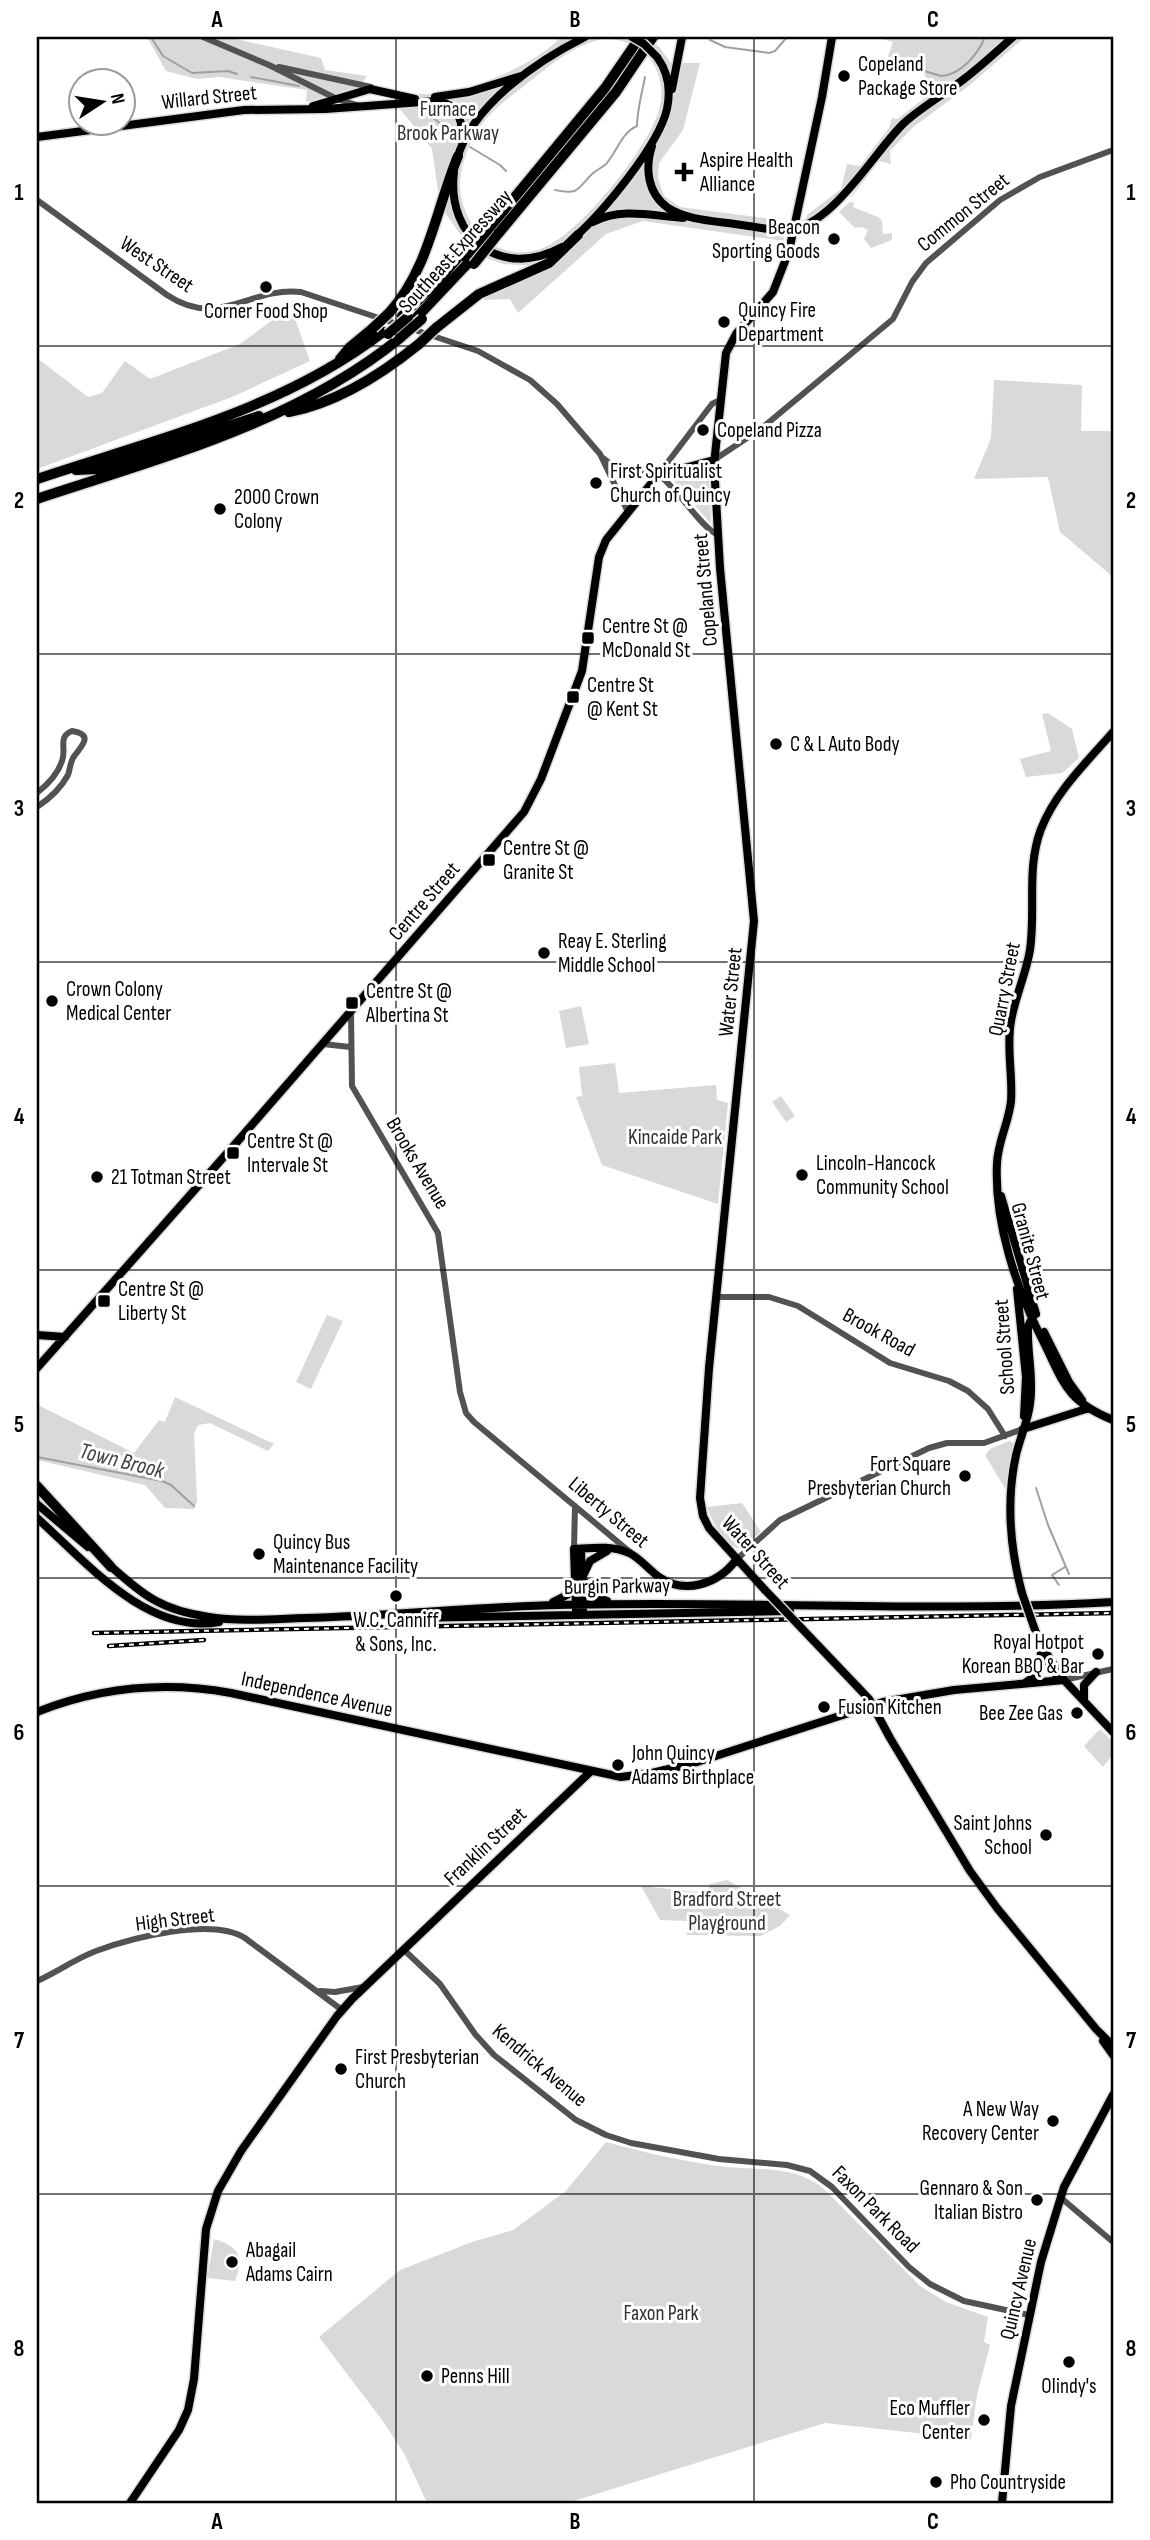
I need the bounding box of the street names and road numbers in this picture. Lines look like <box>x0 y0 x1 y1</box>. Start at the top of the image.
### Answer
street label: Willard Street <box>160 80 258 115</box>
street label: Common Street <box>912 168 1014 257</box>
street label: Southeast Expressway <box>393 184 517 318</box>
street label: West Street <box>115 231 198 298</box>
street label: Copeland Street <box>688 532 723 647</box>
street label: Centre Street <box>384 857 465 946</box>
street label: Quarry Street <box>983 940 1026 1038</box>
street label: Water Street <box>713 946 748 1038</box>
street label: Brooks Avenue <box>380 1113 455 1214</box>
street label: Granite Street <box>1006 1200 1055 1302</box>
street label: School Street <box>989 1299 1020 1395</box>
street label: Brook Road <box>838 1302 919 1362</box>
street label: Liberty Street <box>563 1472 654 1553</box>
street label: Water Street <box>716 1511 795 1594</box>
street label: Burgin Parkway <box>564 1573 670 1600</box>
street label: Independence Avenue <box>239 1666 395 1723</box>
street label: Franklin Street <box>439 1802 532 1891</box>
street label: High Street <box>134 1902 216 1937</box>
street label: Kendrick Avenue <box>487 2018 592 2112</box>
street label: Faxon Park Road <box>827 2160 925 2258</box>
street label: Quincy Avenue <box>995 2236 1042 2342</box>

